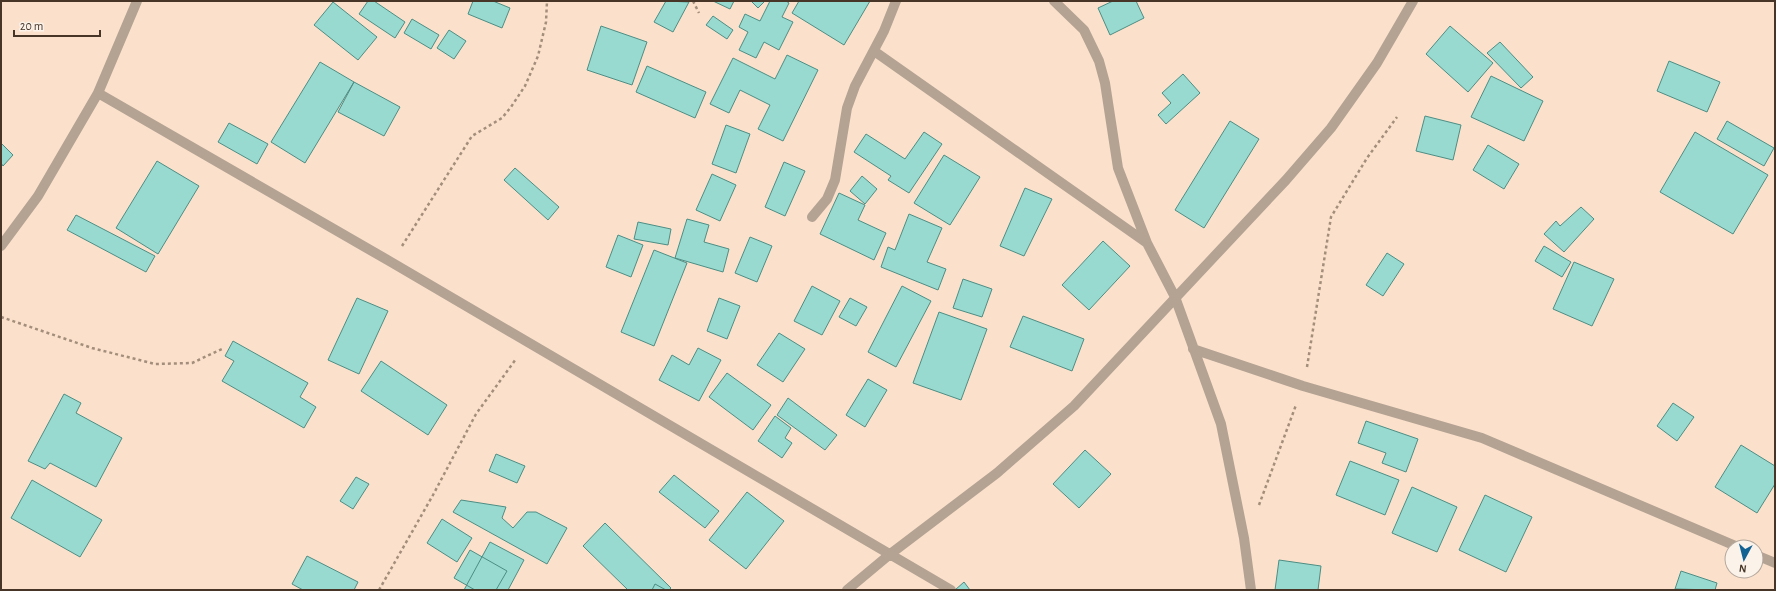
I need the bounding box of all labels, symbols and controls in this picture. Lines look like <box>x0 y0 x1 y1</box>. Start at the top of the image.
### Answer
scale bar <box>14 12 100 38</box>
text: 20 m <box>20 20 43 32</box>
north arrow <box>1724 539 1764 579</box>
text: N <box>1738 563 1747 574</box>

